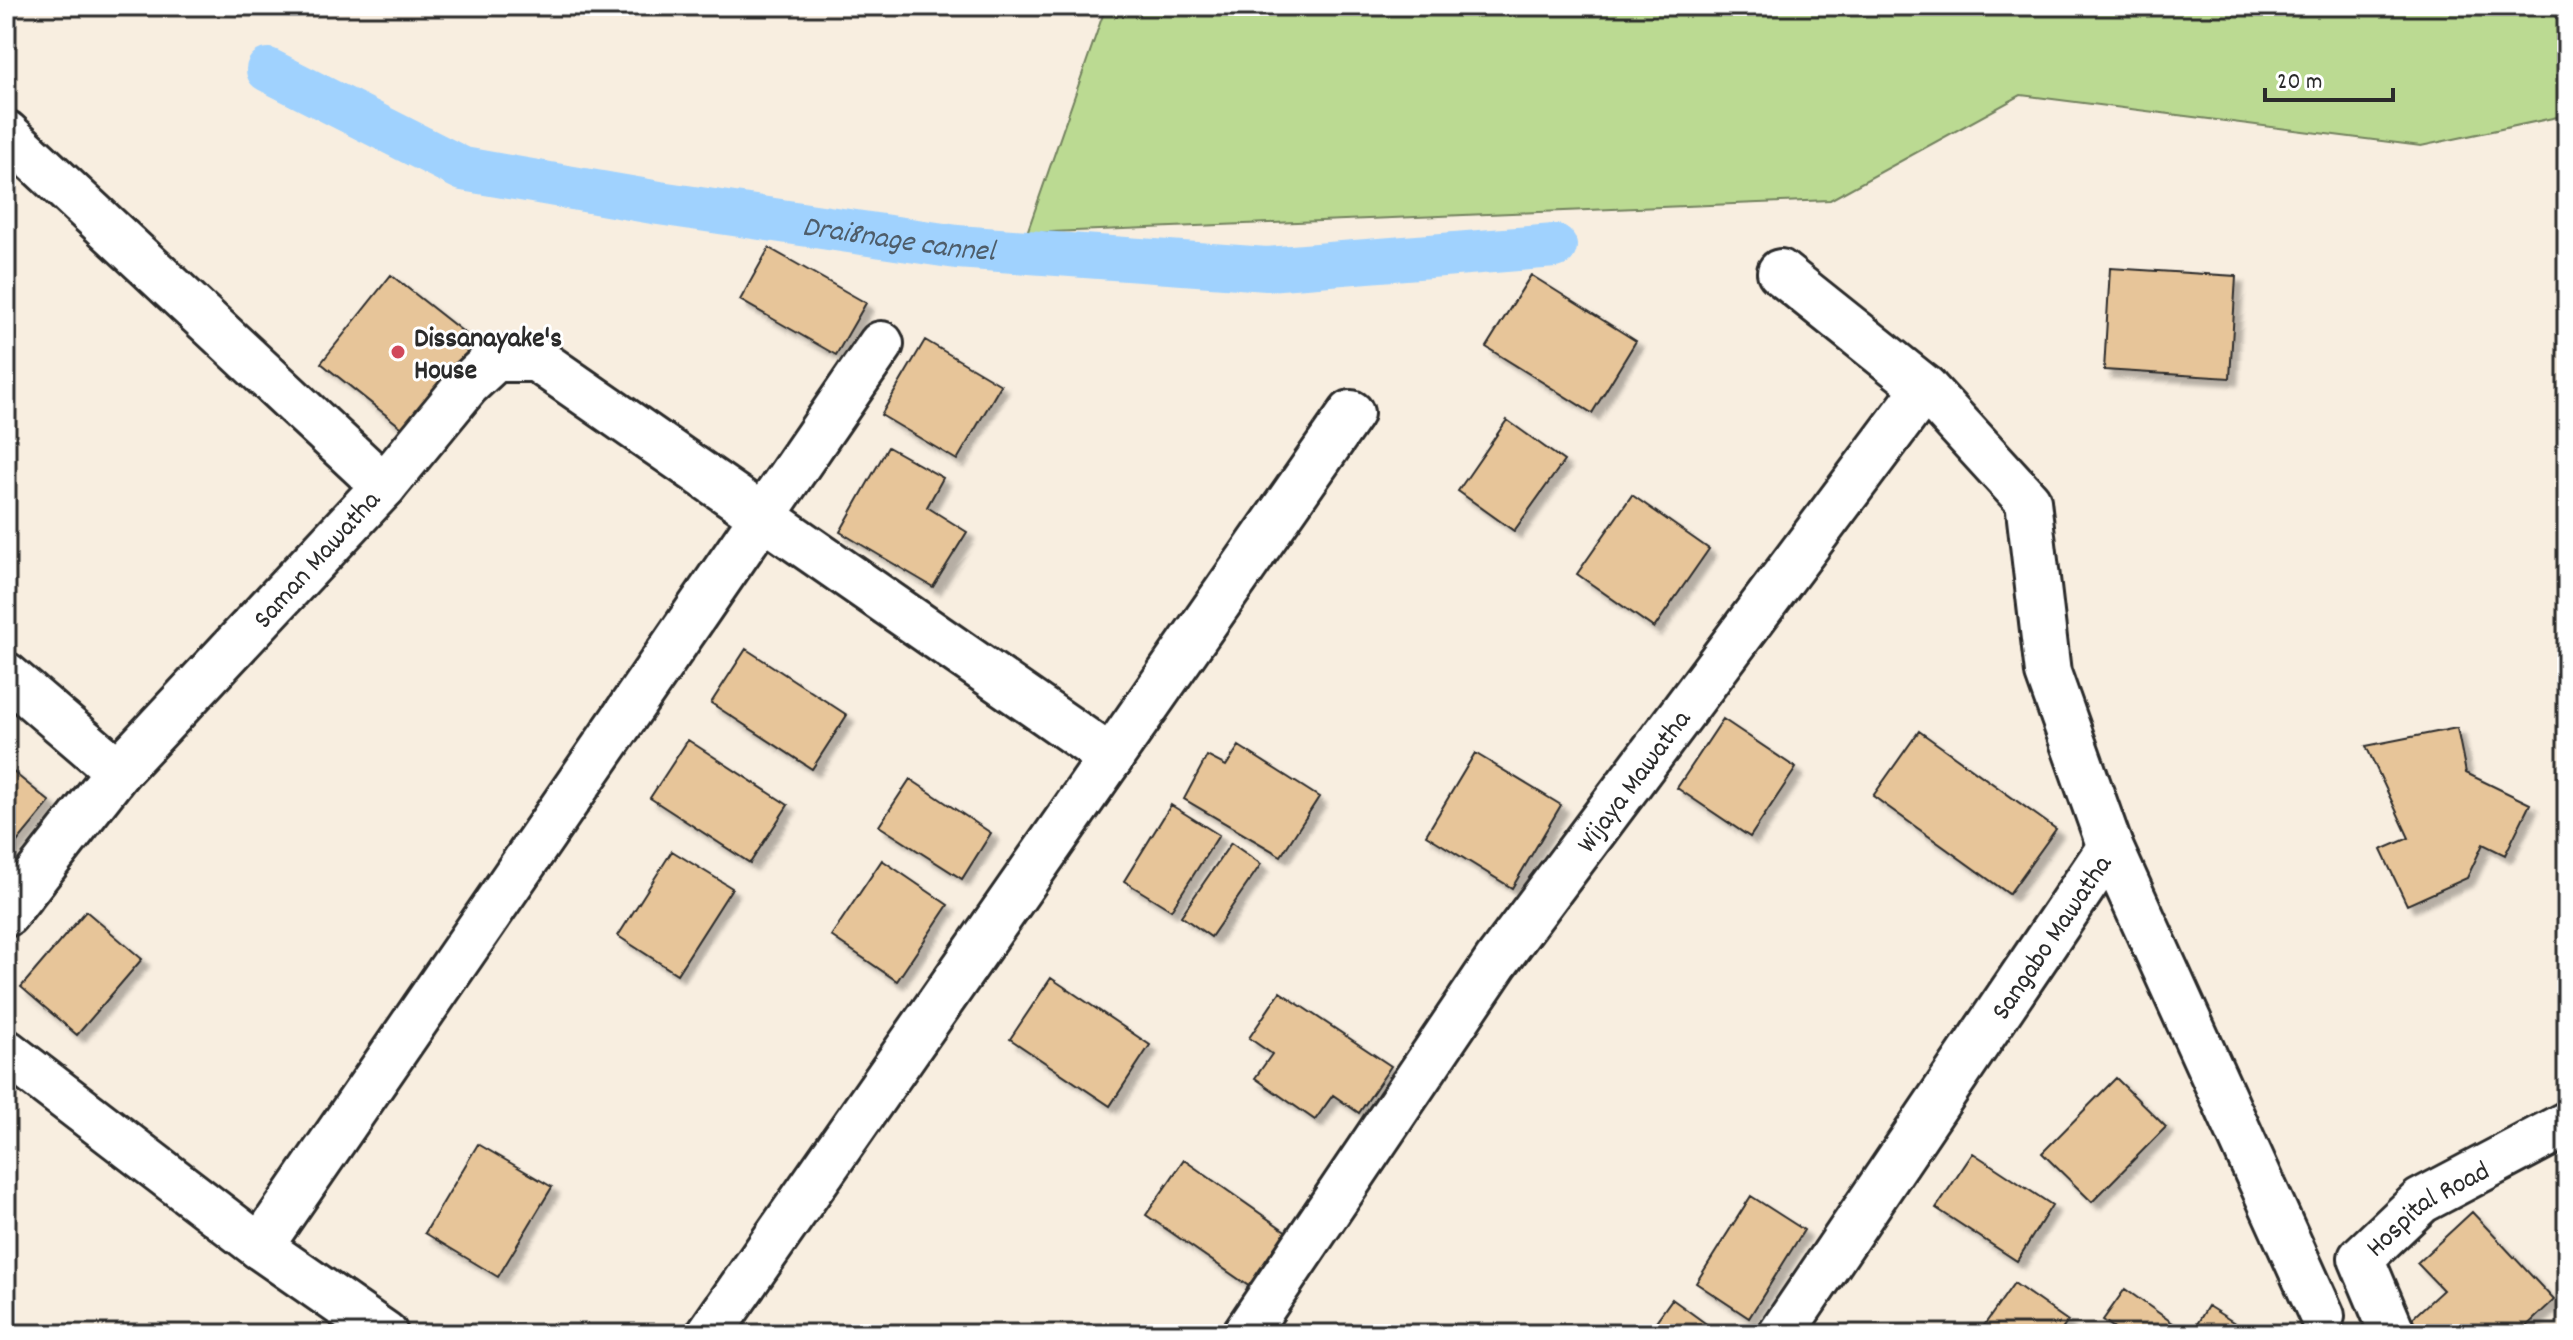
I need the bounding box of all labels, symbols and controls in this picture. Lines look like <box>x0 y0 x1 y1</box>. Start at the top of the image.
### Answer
scale bar <box>2265 52 2393 102</box>
text: 20 m <box>2277 66 2323 100</box>
water label: Drai8nage cannel <box>799 207 999 276</box>
place label: Dissanayake's House <box>414 321 562 393</box>
marker: Dissanayake's House <box>389 343 407 361</box>
street label: Saman Mawatha <box>246 483 392 639</box>
street label: Wijaya Mawatha <box>1569 702 1703 863</box>
street label: Sangabo Mawatha <box>1984 848 2125 1030</box>
street label: Hospital Road <box>2358 1153 2498 1269</box>

